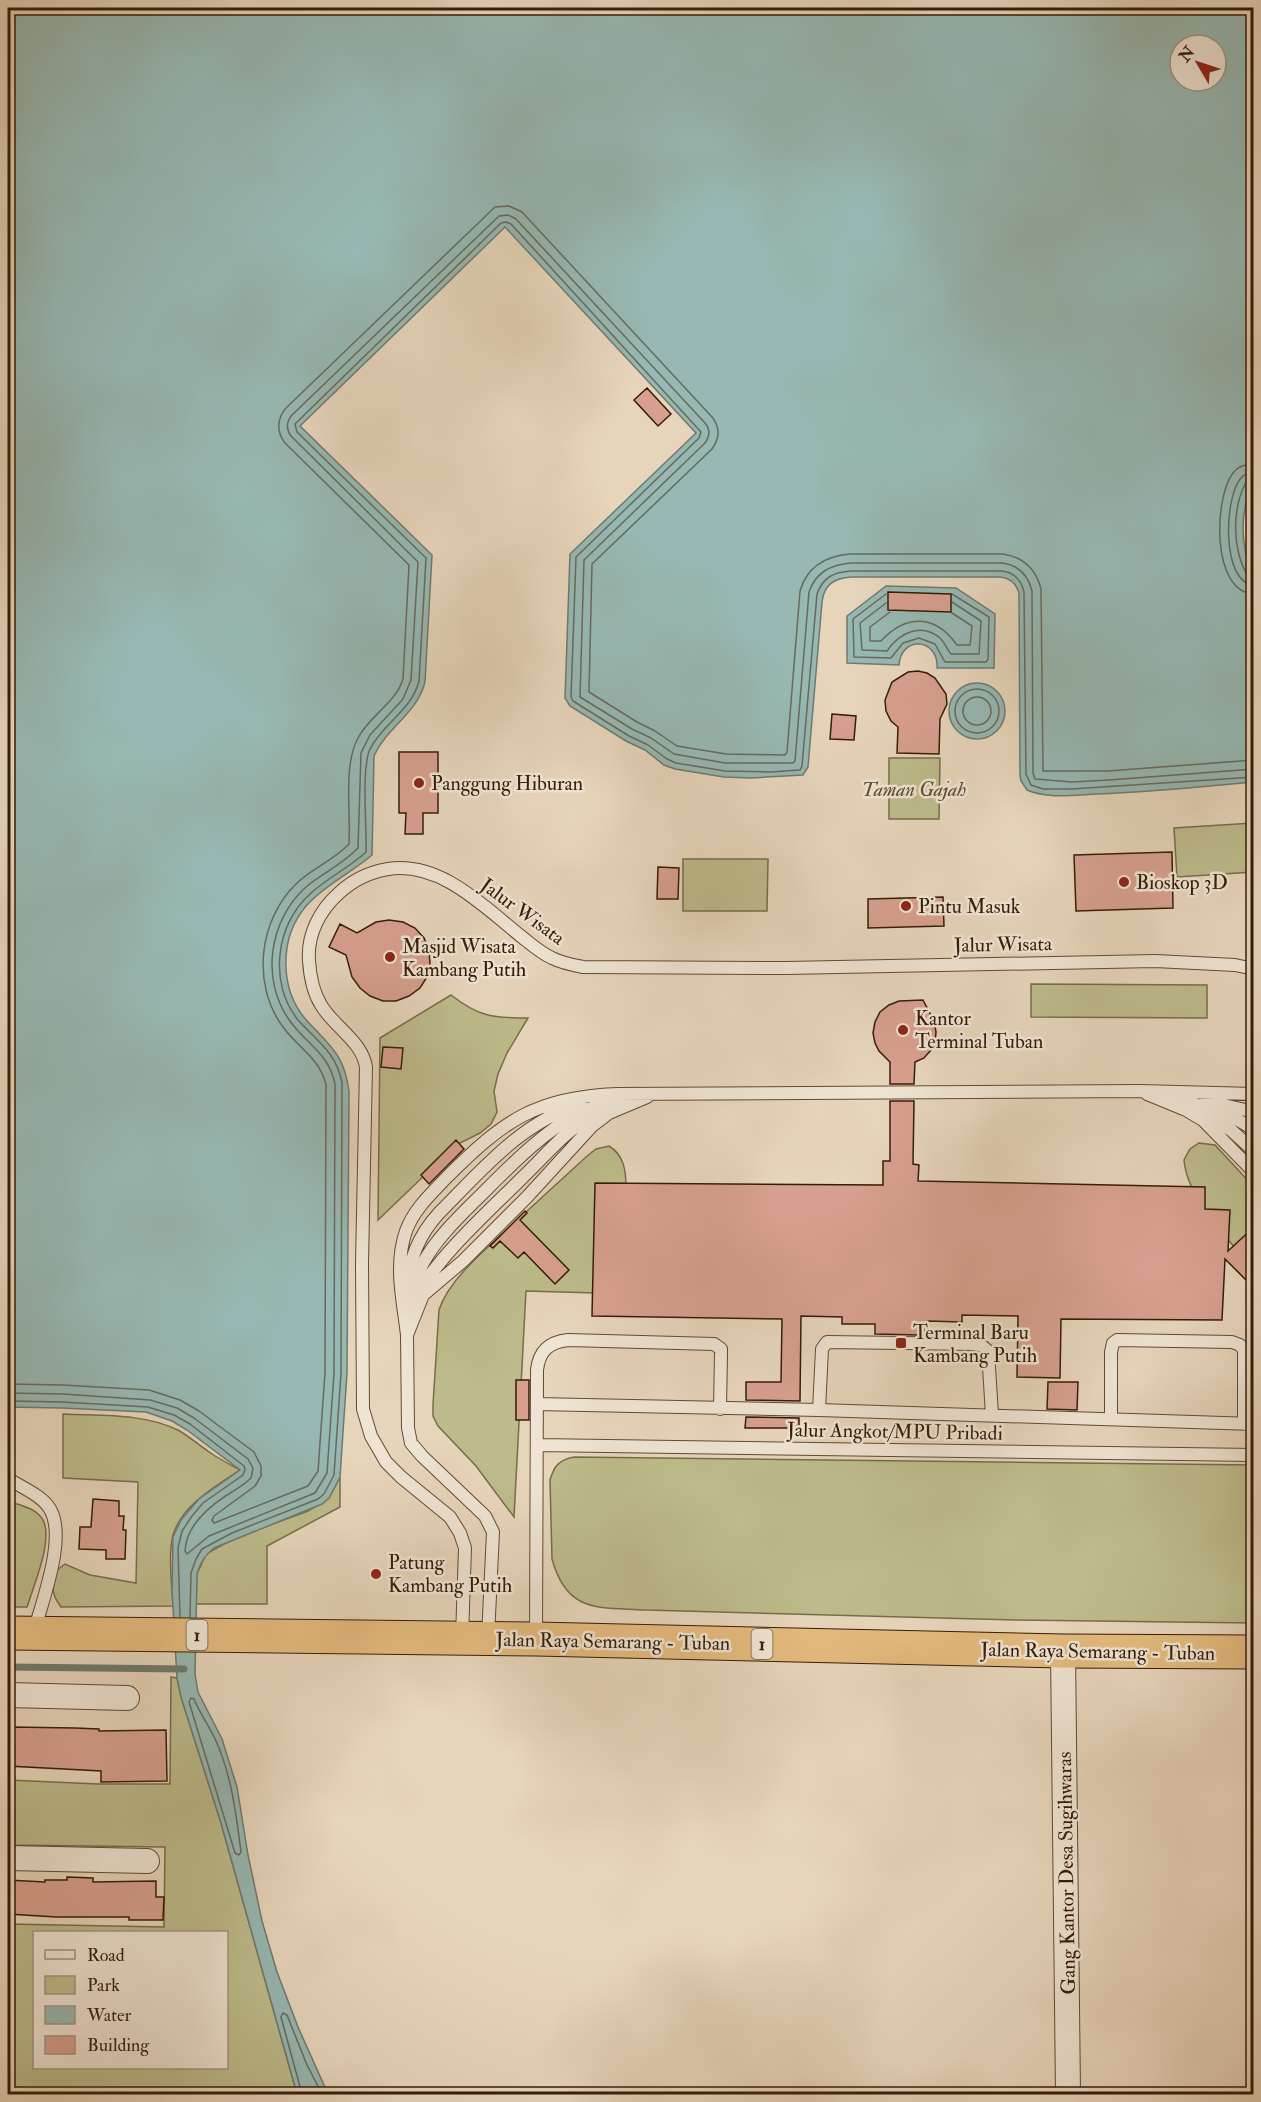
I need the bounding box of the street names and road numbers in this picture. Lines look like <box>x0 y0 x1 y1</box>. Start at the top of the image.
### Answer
street label: Jalur Wisata <box>475 872 570 951</box>
street label: Jalur Wisata <box>953 931 1053 958</box>
street label: Jalur Angkot/MPU Pribadi <box>786 1417 1003 1446</box>
road number: 1 <box>186 1620 208 1650</box>
street label: Jalan Raya Semarang - Tuban <box>494 1627 730 1656</box>
road number: 1 <box>752 1629 772 1659</box>
street label: Jalan Raya Semarang - Tuban <box>979 1637 1215 1666</box>
street label: Gang Kantor Desa Sugihwaras <box>1052 1751 1081 1995</box>

